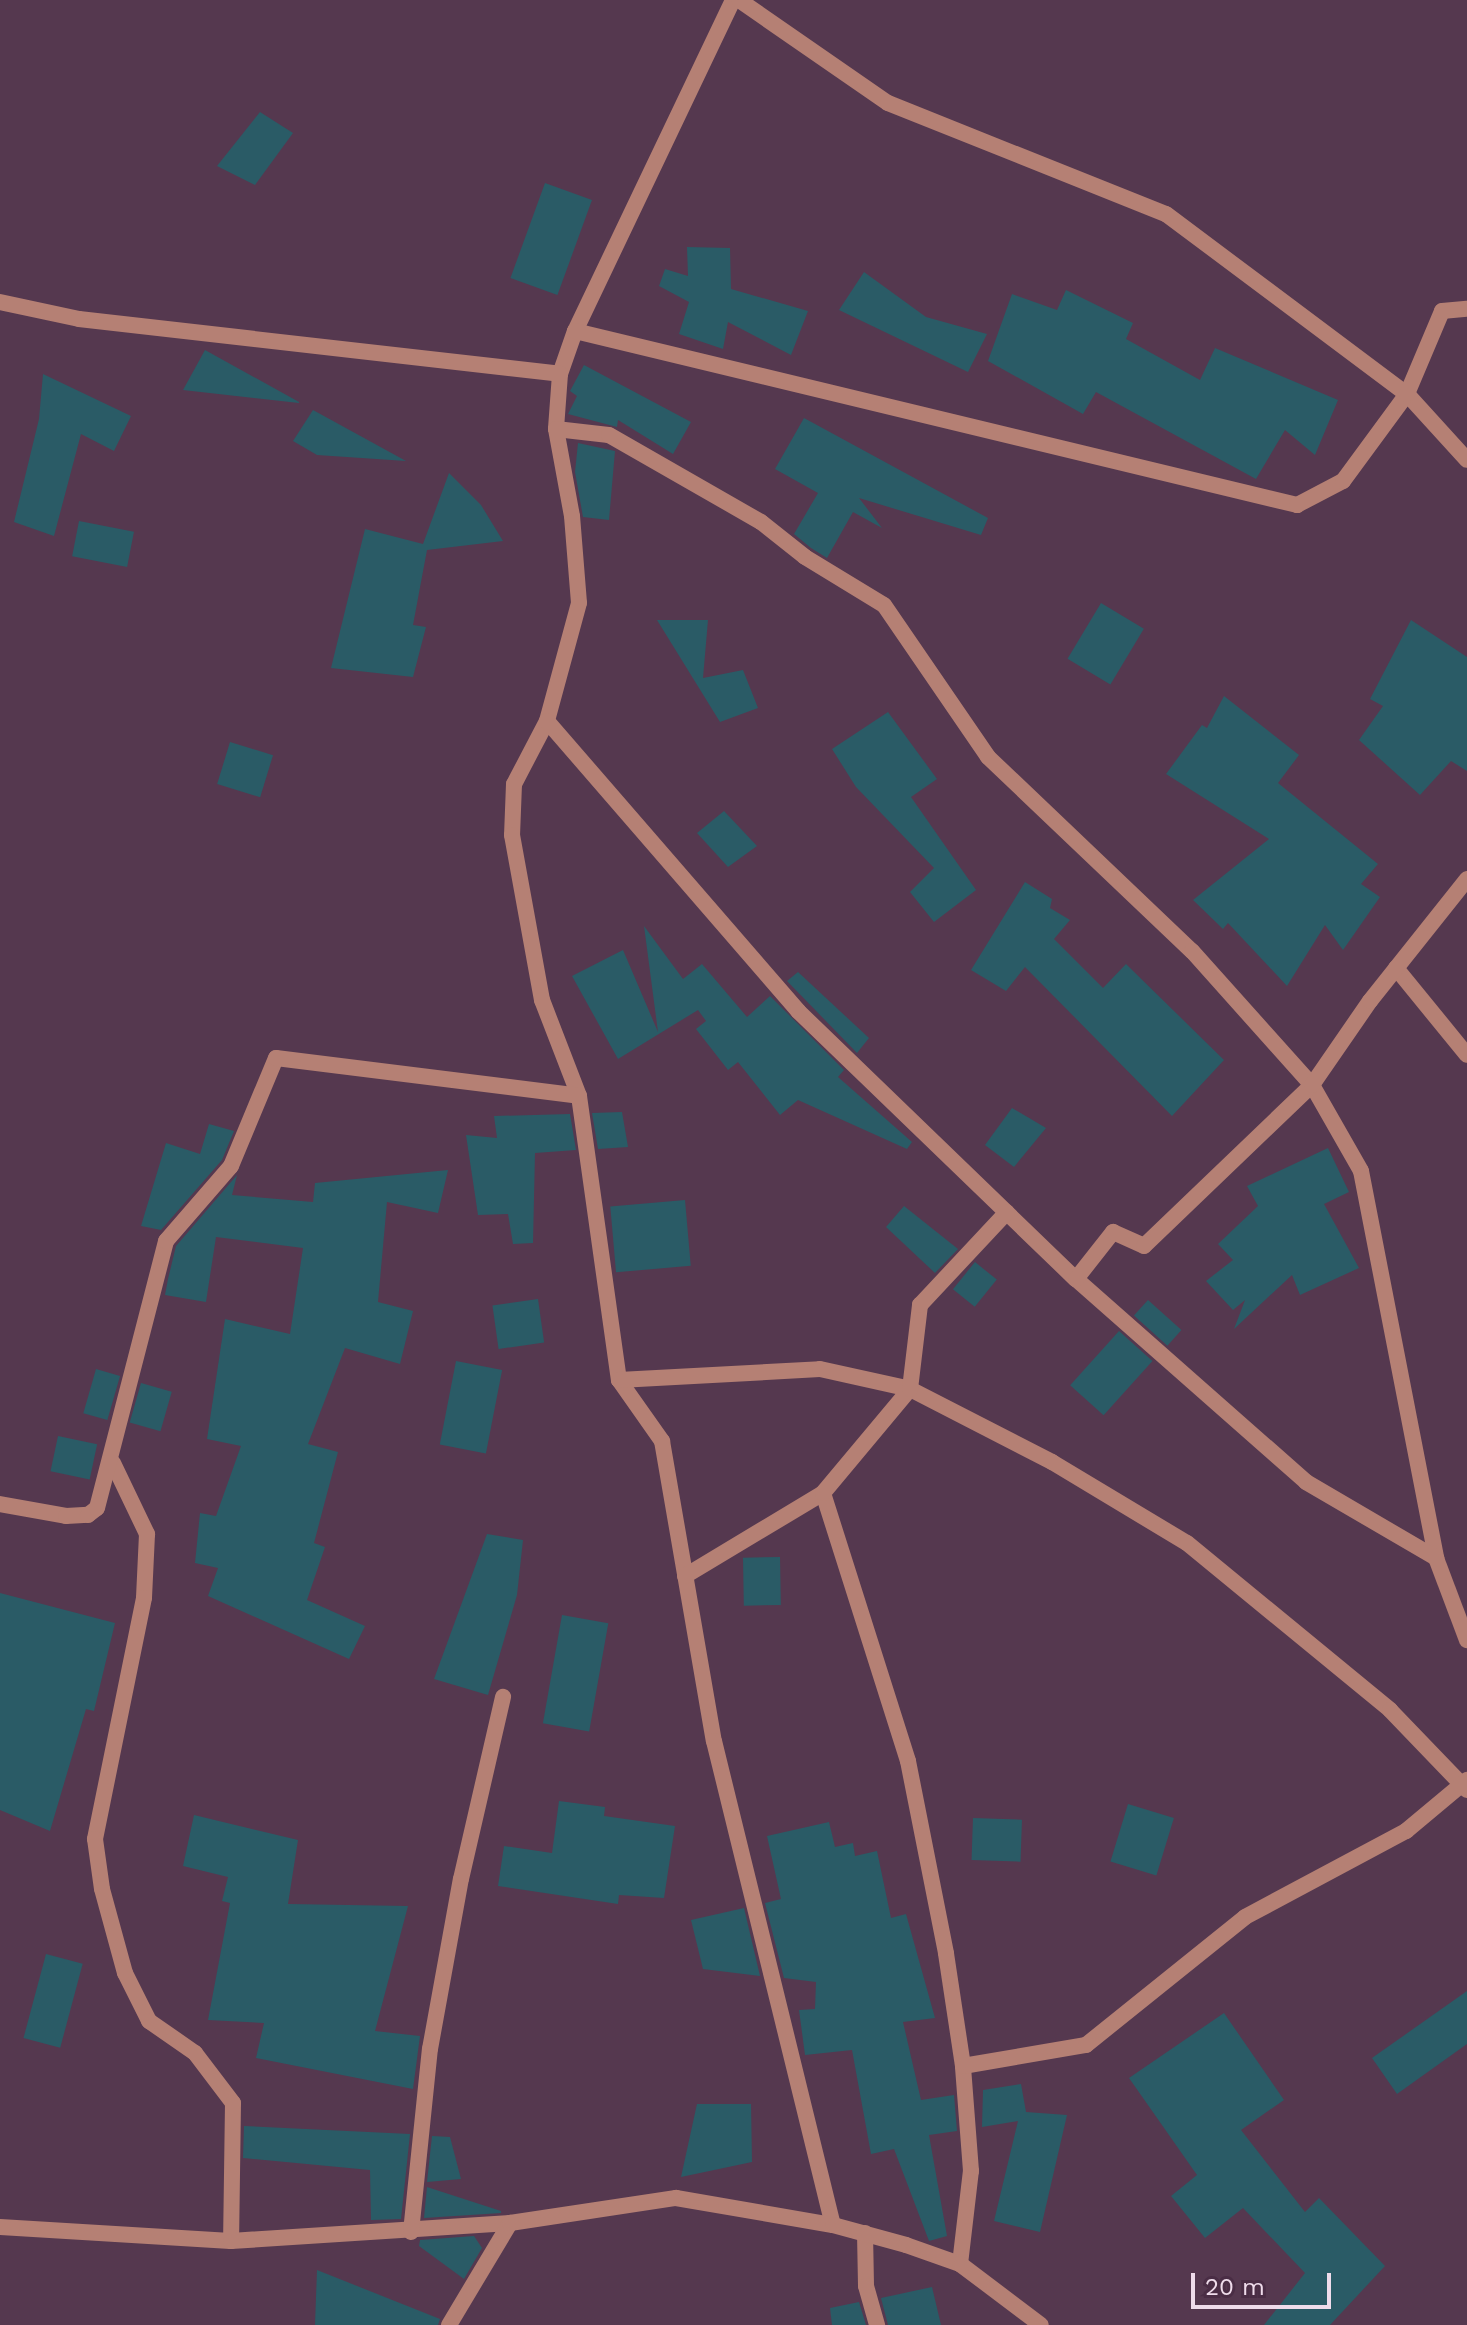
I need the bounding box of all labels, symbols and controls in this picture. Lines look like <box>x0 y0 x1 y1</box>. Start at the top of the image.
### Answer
scale bar <box>1195 2257 1335 2307</box>
text: 20 m <box>1205 2273 1265 2301</box>

